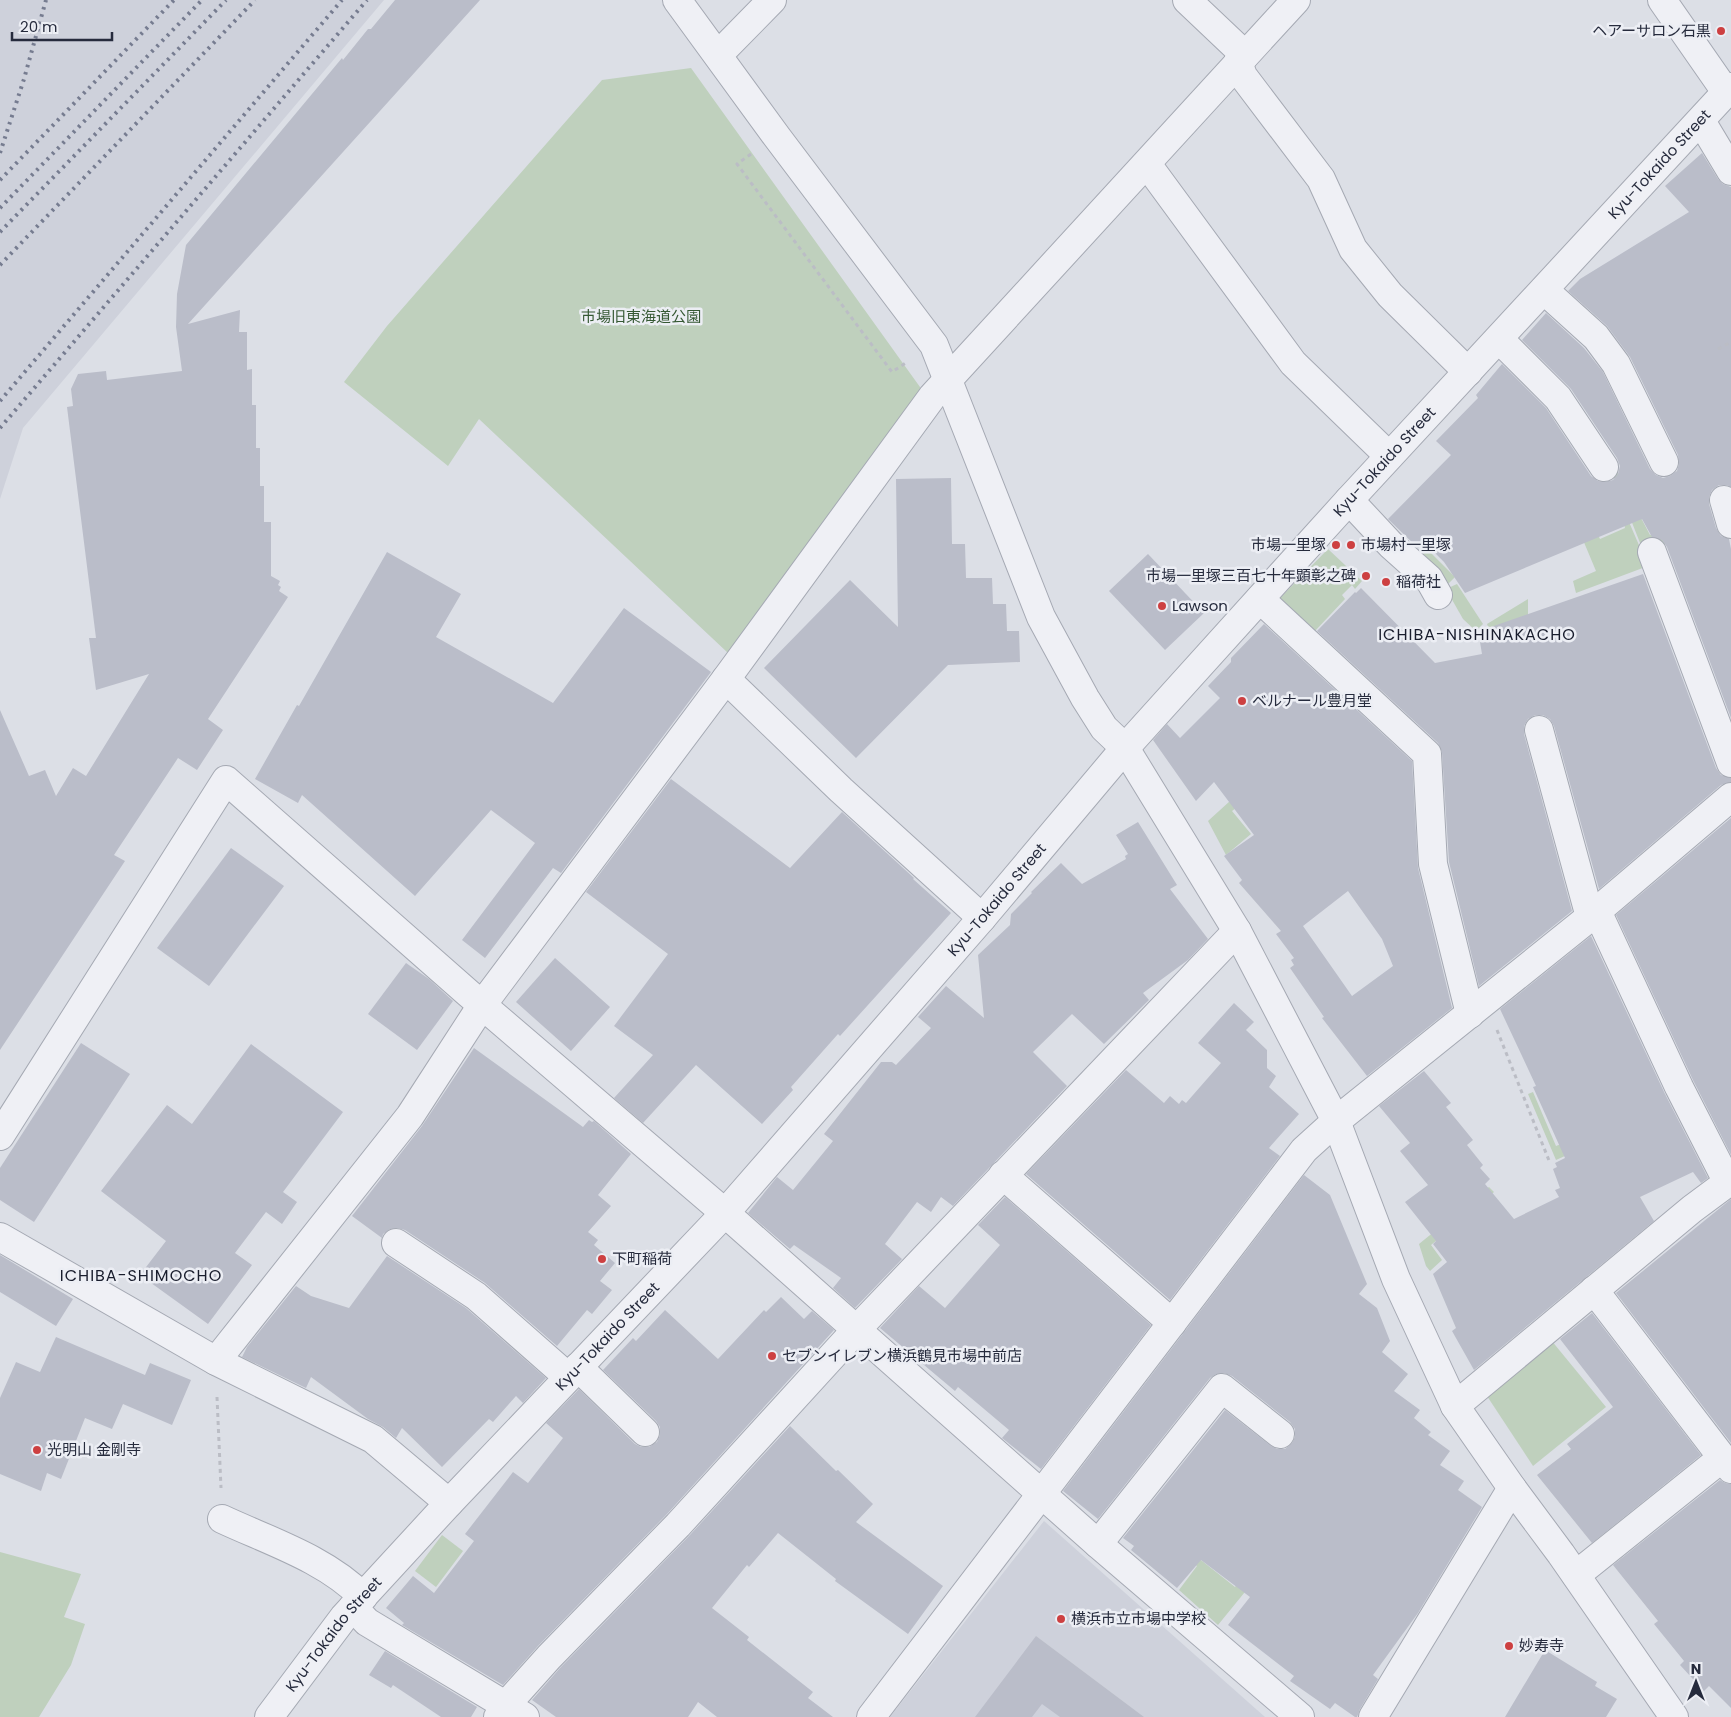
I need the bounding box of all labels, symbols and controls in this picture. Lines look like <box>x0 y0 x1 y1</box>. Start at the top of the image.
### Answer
scale bar <box>12 10 112 42</box>
text: 20 m <box>20 16 58 37</box>
place label: ヘアーサロン石黒 <box>1592 20 1711 41</box>
marker: ヘアーサロン石黒 <box>1715 25 1727 37</box>
street label: Kyu-Tokaido Street <box>1603 105 1715 223</box>
park label: 市場旧東海道公園 <box>581 306 701 327</box>
street label: Kyu-Tokaido Street <box>1328 402 1440 521</box>
place label: 市場一里塚 <box>1251 534 1326 555</box>
place label: 市場村一里塚 <box>1361 534 1451 555</box>
marker: 市場一里塚 <box>1330 539 1342 551</box>
marker: 市場村一里塚 <box>1345 539 1357 551</box>
place label: 市場一里塚三百七十年顕彰之碑 <box>1146 565 1356 586</box>
marker: 市場一里塚三百七十年顕彰之碑 <box>1360 570 1372 582</box>
place label: 稲荷社 <box>1396 571 1441 592</box>
marker: 稲荷社 <box>1380 576 1392 588</box>
place label: Lawson <box>1172 595 1228 616</box>
marker: Lawson <box>1156 600 1168 612</box>
district label: ICHIBA-NISHINAKACHO <box>1378 623 1576 646</box>
place label: ベルナール豊月堂 <box>1252 690 1372 711</box>
marker: ベルナール豊月堂 <box>1236 695 1248 707</box>
street label: Kyu-Tokaido Street <box>942 839 1051 961</box>
place label: 下町稲荷 <box>612 1248 672 1269</box>
marker: 下町稲荷 <box>596 1253 608 1265</box>
district label: ICHIBA-SHIMOCHO <box>60 1264 222 1287</box>
street label: Kyu-Tokaido Street <box>551 1277 664 1395</box>
place label: セブンイレブン横浜鶴見市場中前店 <box>782 1345 1022 1366</box>
marker: セブンイレブン横浜鶴見市場中前店 <box>766 1350 778 1362</box>
place label: 光明山 金剛寺 <box>47 1439 141 1460</box>
marker: 光明山 金剛寺 <box>31 1444 43 1456</box>
street label: Kyu-Tokaido Street <box>280 1572 386 1696</box>
place label: 横浜市立市場中学校 <box>1071 1608 1206 1629</box>
marker: 横浜市立市場中学校 <box>1055 1613 1067 1625</box>
place label: 妙寿寺 <box>1519 1635 1564 1656</box>
marker: 妙寿寺 <box>1503 1640 1515 1652</box>
north arrow <box>1671 1657 1721 1707</box>
text: N <box>1691 1659 1701 1679</box>

